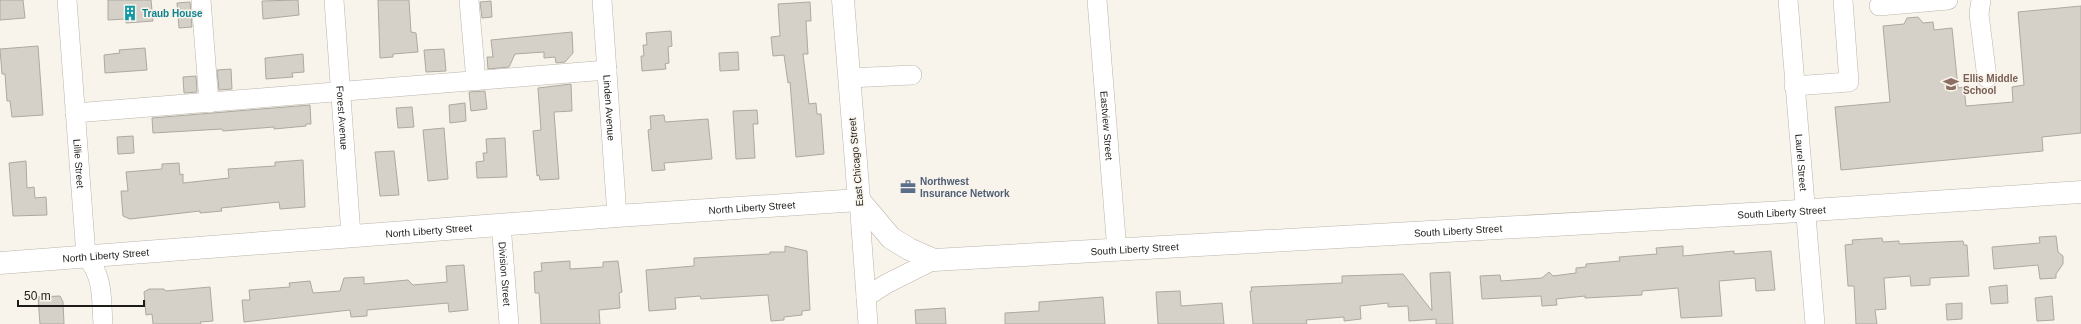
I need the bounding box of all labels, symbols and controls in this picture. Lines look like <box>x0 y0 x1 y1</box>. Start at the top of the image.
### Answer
building icon: Traub House <box>121 4 139 22</box>
place label: Traub House <box>142 8 203 19</box>
place label: Ellis Middle School <box>1963 73 2018 96</box>
street label: Linden Avenue <box>602 74 617 141</box>
school or university icon: Ellis Middle School <box>1942 75 1960 93</box>
street label: Forest Avenue <box>335 85 350 151</box>
street label: Eastview Street <box>1099 91 1115 161</box>
street label: East Chicago Street <box>847 117 865 207</box>
street label: Laurel Street <box>1794 133 1809 192</box>
street label: Lillie Street <box>72 138 86 189</box>
place label: Northwest Insurance Network <box>920 176 1010 199</box>
office icon: Northwest Insurance Network <box>899 178 917 196</box>
street label: North Liberty Street <box>708 199 796 215</box>
street label: South Liberty Street <box>1737 204 1826 220</box>
street label: North Liberty Street <box>385 222 473 239</box>
street label: South Liberty Street <box>1414 222 1503 238</box>
street label: Division Street <box>497 241 513 307</box>
street label: South Liberty Street <box>1090 241 1179 257</box>
street label: North Liberty Street <box>62 246 150 264</box>
scale bar <box>18 282 144 308</box>
text: 50 m <box>24 289 51 303</box>

